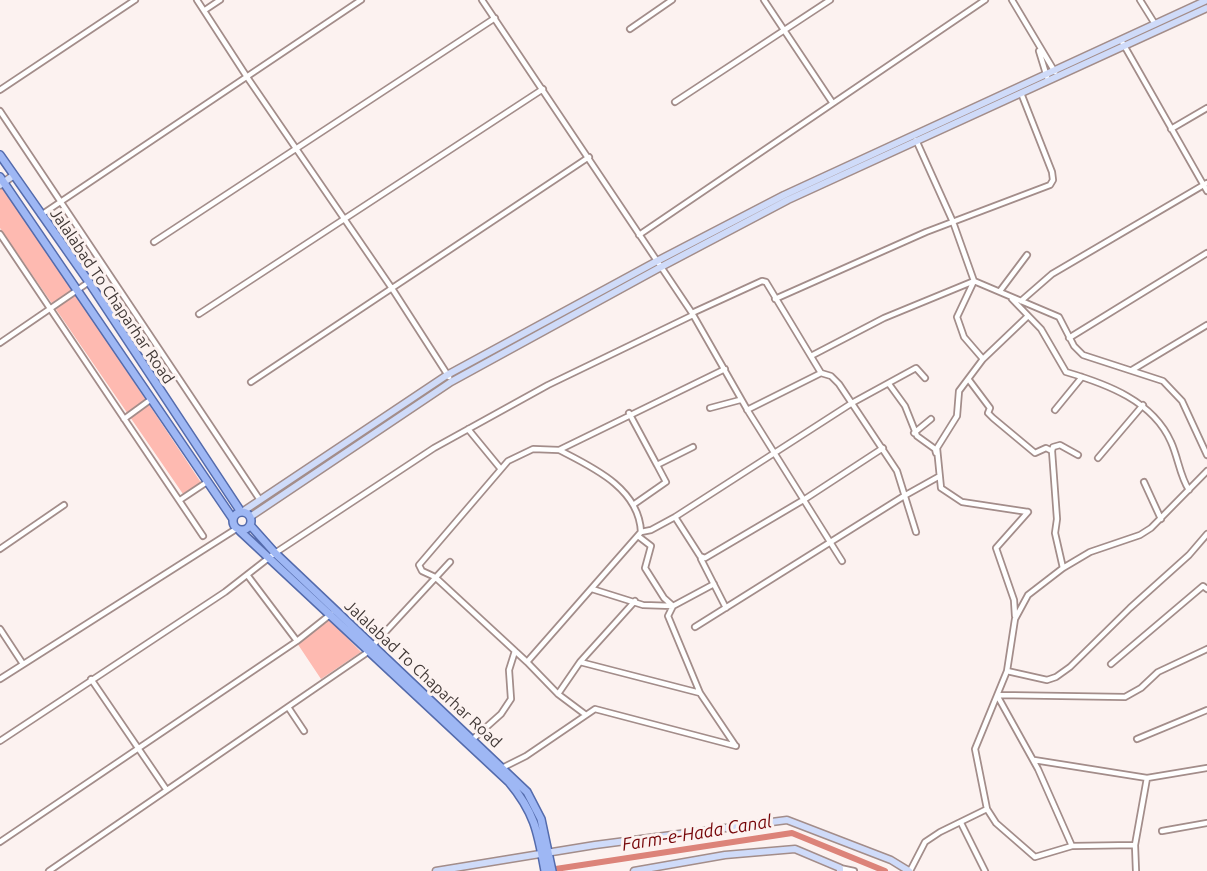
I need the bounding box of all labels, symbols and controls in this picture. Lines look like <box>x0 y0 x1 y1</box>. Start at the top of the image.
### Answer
street label: Jalalabad To Chaparhar Road <box>46 205 178 387</box>
street label: Jalalabad To Chaparhar Road <box>341 596 505 752</box>
water label: Farm-e-Hada Canal <box>620 810 774 856</box>

